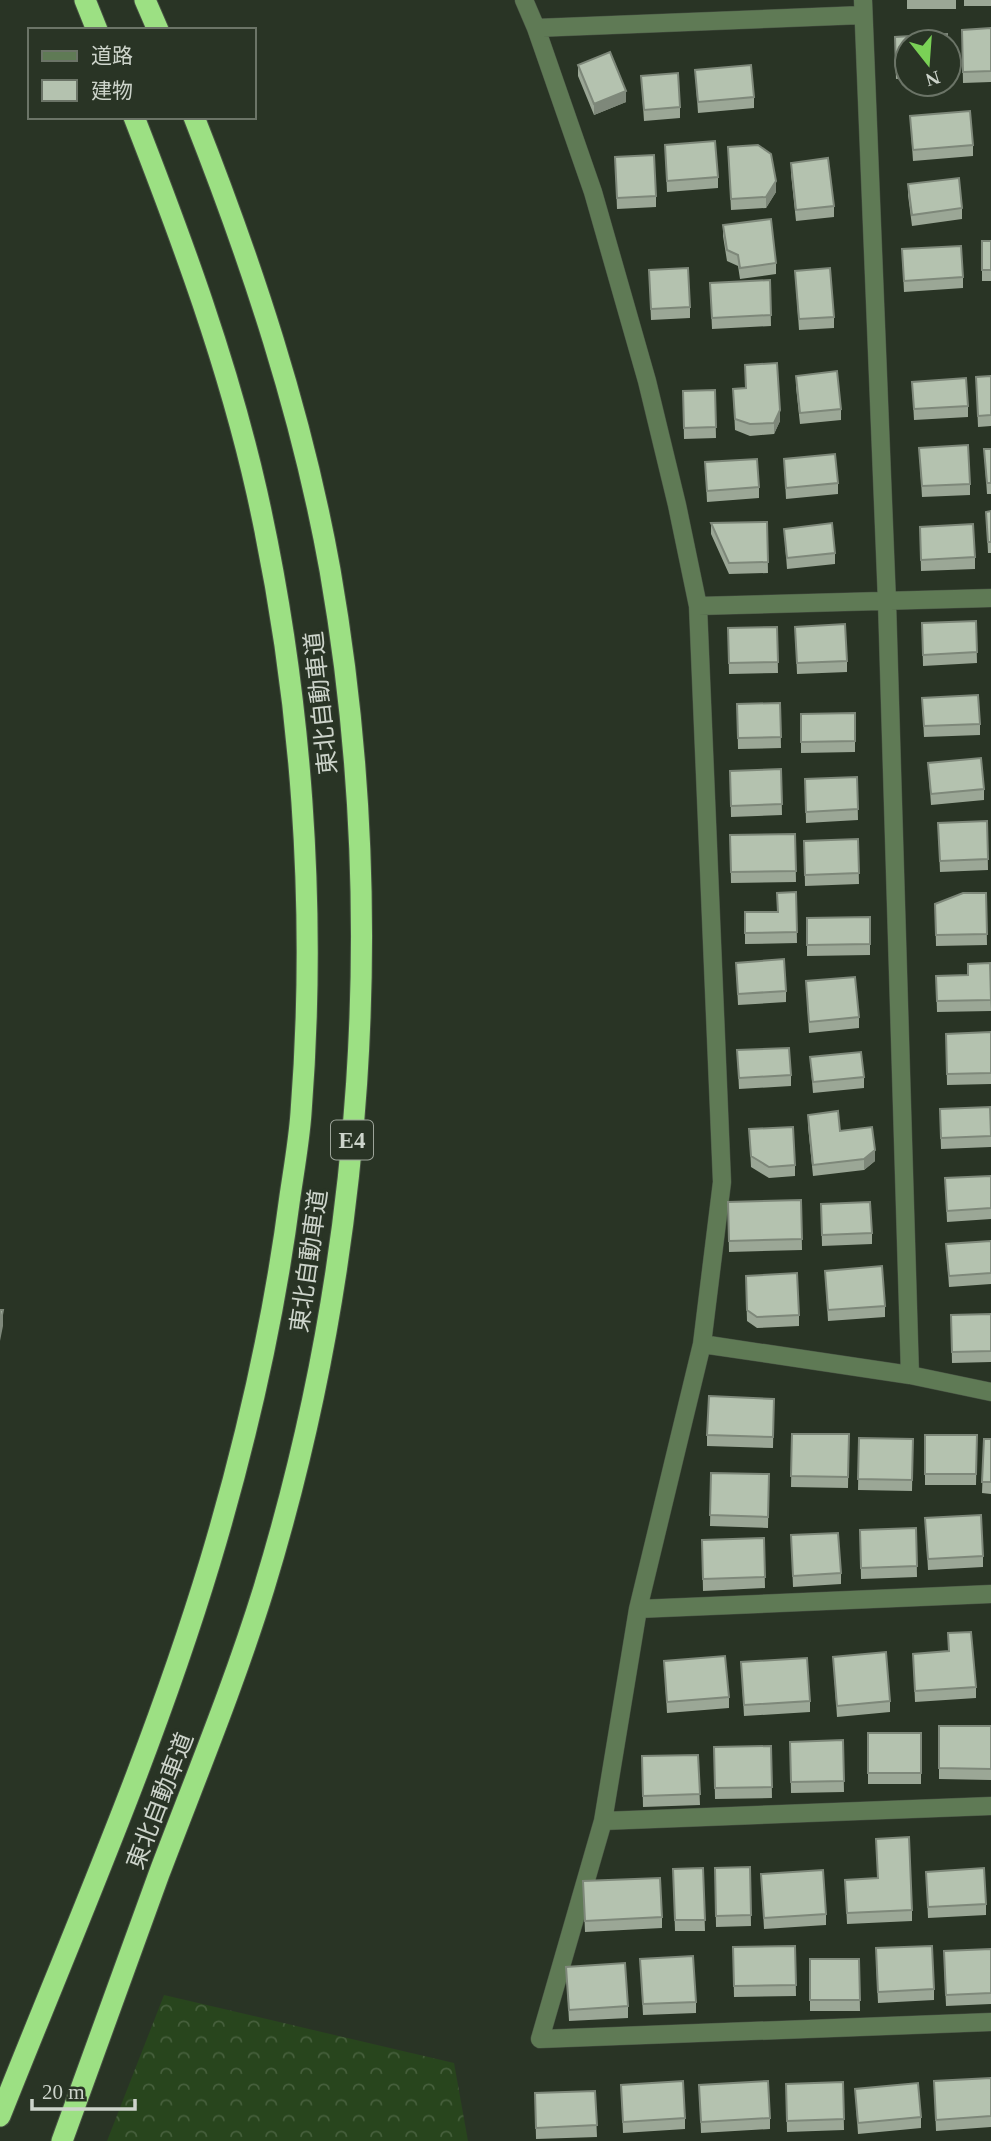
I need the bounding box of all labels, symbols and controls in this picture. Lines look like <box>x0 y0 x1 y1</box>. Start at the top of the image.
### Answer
legend <box>28 28 256 119</box>
north arrow <box>893 28 963 98</box>
text: 道路 <box>91 44 133 68</box>
text: N <box>923 67 942 91</box>
text: 建物 <box>91 79 133 103</box>
street label: 東北自動車道 <box>301 630 341 776</box>
road number: E4 <box>331 1120 373 1160</box>
street label: 東北自動車道 <box>286 1188 332 1334</box>
street label: 東北自動車道 <box>122 1729 198 1873</box>
scale bar <box>32 2068 135 2112</box>
text: 20 m <box>42 2080 85 2104</box>

